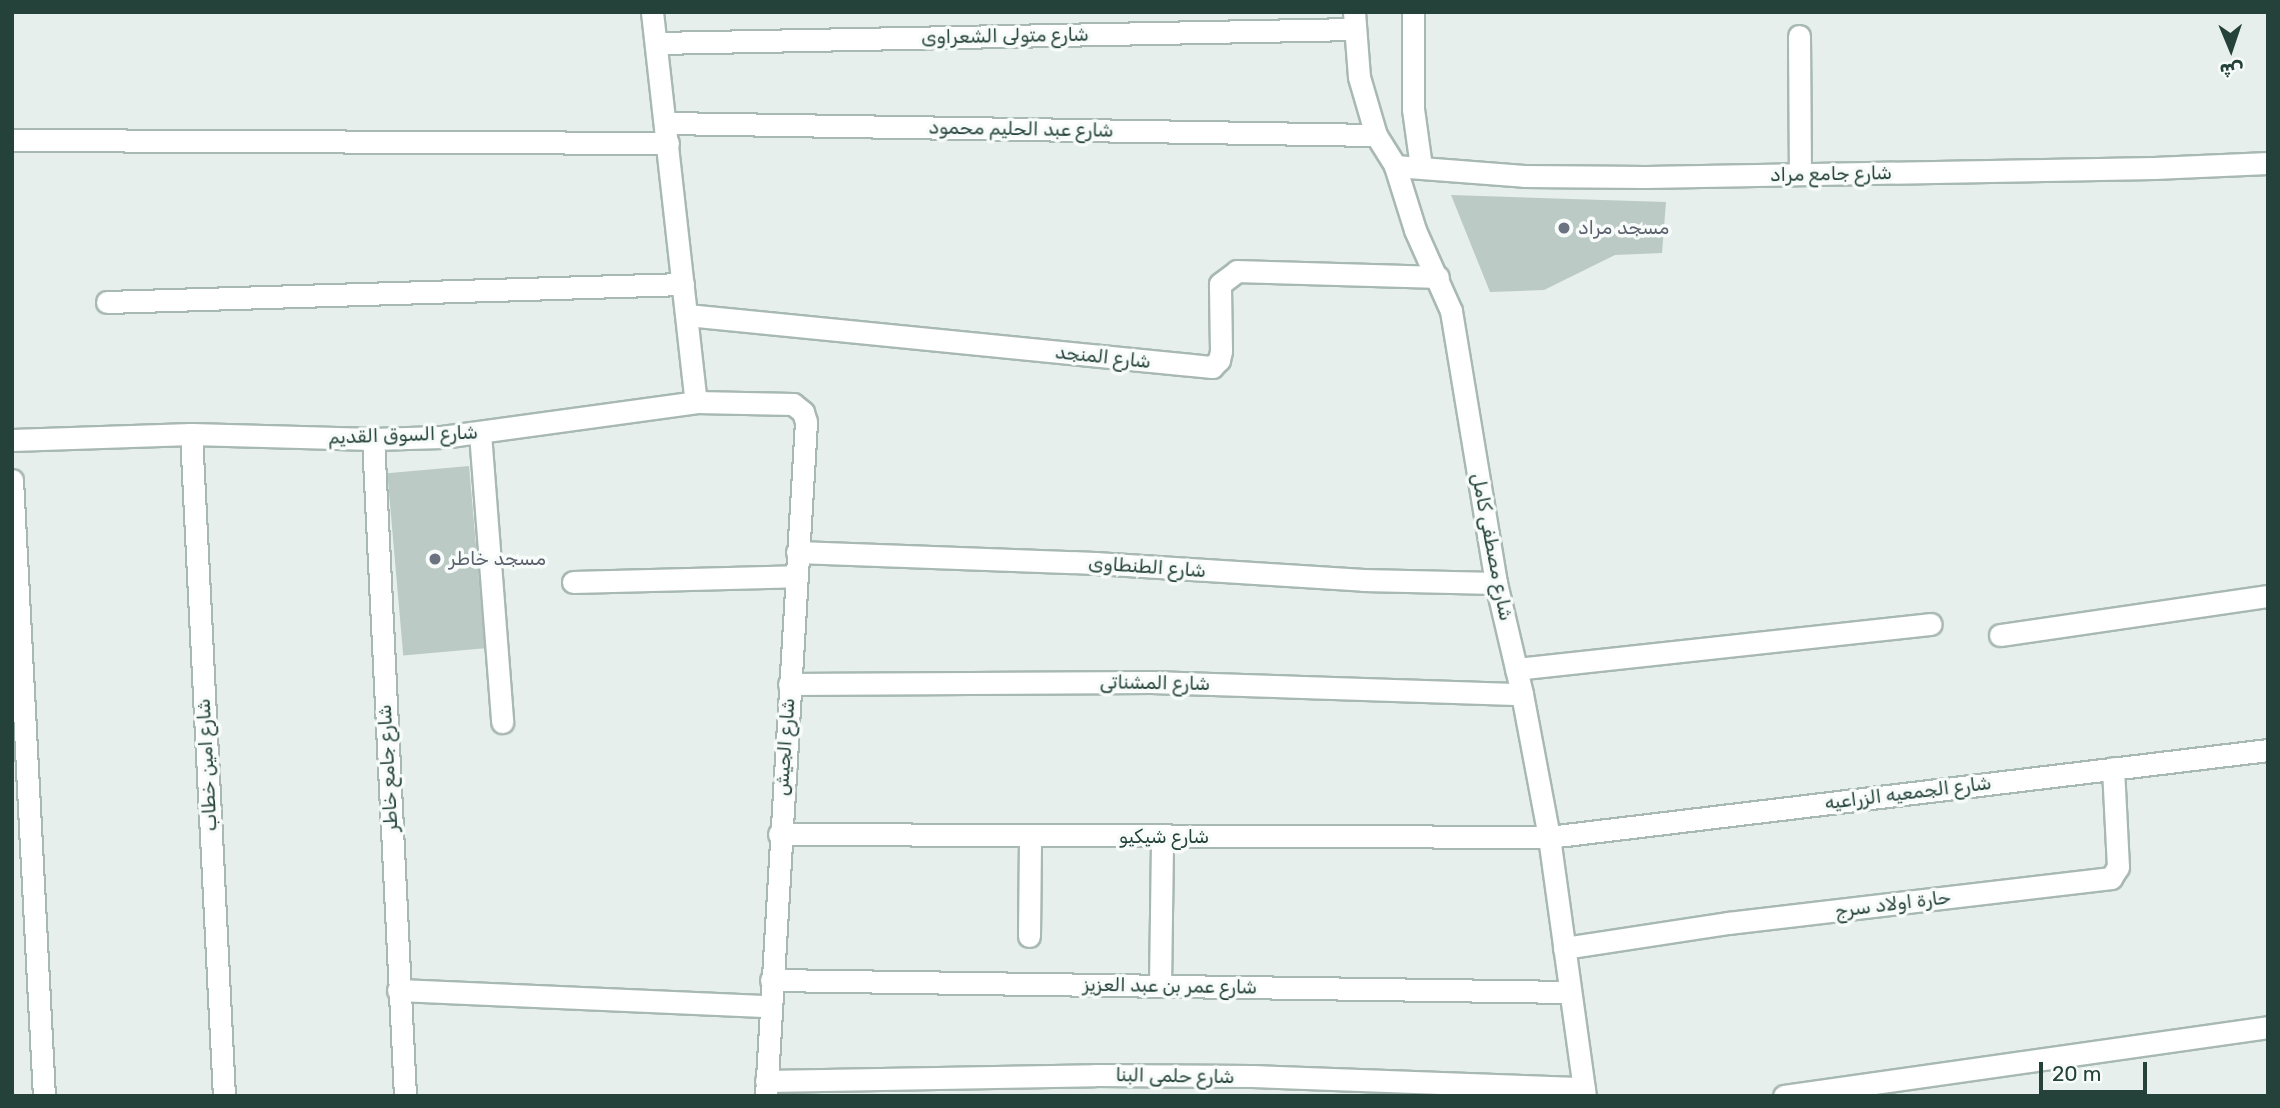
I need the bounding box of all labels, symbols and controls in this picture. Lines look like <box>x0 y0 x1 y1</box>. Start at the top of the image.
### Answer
north arrow <box>2196 14 2266 84</box>
street label: شارع متولى الشعراوى <box>921 23 1089 49</box>
text: ش <box>2219 59 2244 82</box>
street label: شارع عبد الحليم محمود <box>928 116 1114 142</box>
street label: شارع جامع مراد <box>1770 162 1892 186</box>
place label: مسجد مراد <box>1578 217 1669 239</box>
marker: مسجد مراد <box>1556 220 1572 236</box>
street label: شارع المنجد <box>1054 341 1152 373</box>
street label: شارع السوق القديم <box>328 421 478 449</box>
street label: شارع مصطفى كامل <box>1466 471 1518 623</box>
place label: مسجد خاطر <box>449 548 546 570</box>
marker: مسجد خاطر <box>427 551 443 567</box>
street label: شارع الطنطاوى <box>1087 552 1207 582</box>
street label: شارع المشناتى <box>1100 671 1210 695</box>
street label: شارع الجيش <box>770 697 800 797</box>
street label: شارع امين خطاب <box>192 698 222 832</box>
street label: شارع جامع خاطر <box>373 704 403 832</box>
street label: شارع الجمعيه الزراعيه <box>1823 771 1993 815</box>
street label: شارع شيكيو <box>1119 826 1209 848</box>
street label: حارة اولاد سرج <box>1834 886 1952 922</box>
street label: شارع عمر بن عبد العزيز <box>1083 973 1257 999</box>
scale bar <box>2042 1048 2150 1092</box>
text: 20 m <box>2052 1061 2101 1086</box>
street label: شارع حلمى البنا <box>1115 1064 1235 1088</box>

